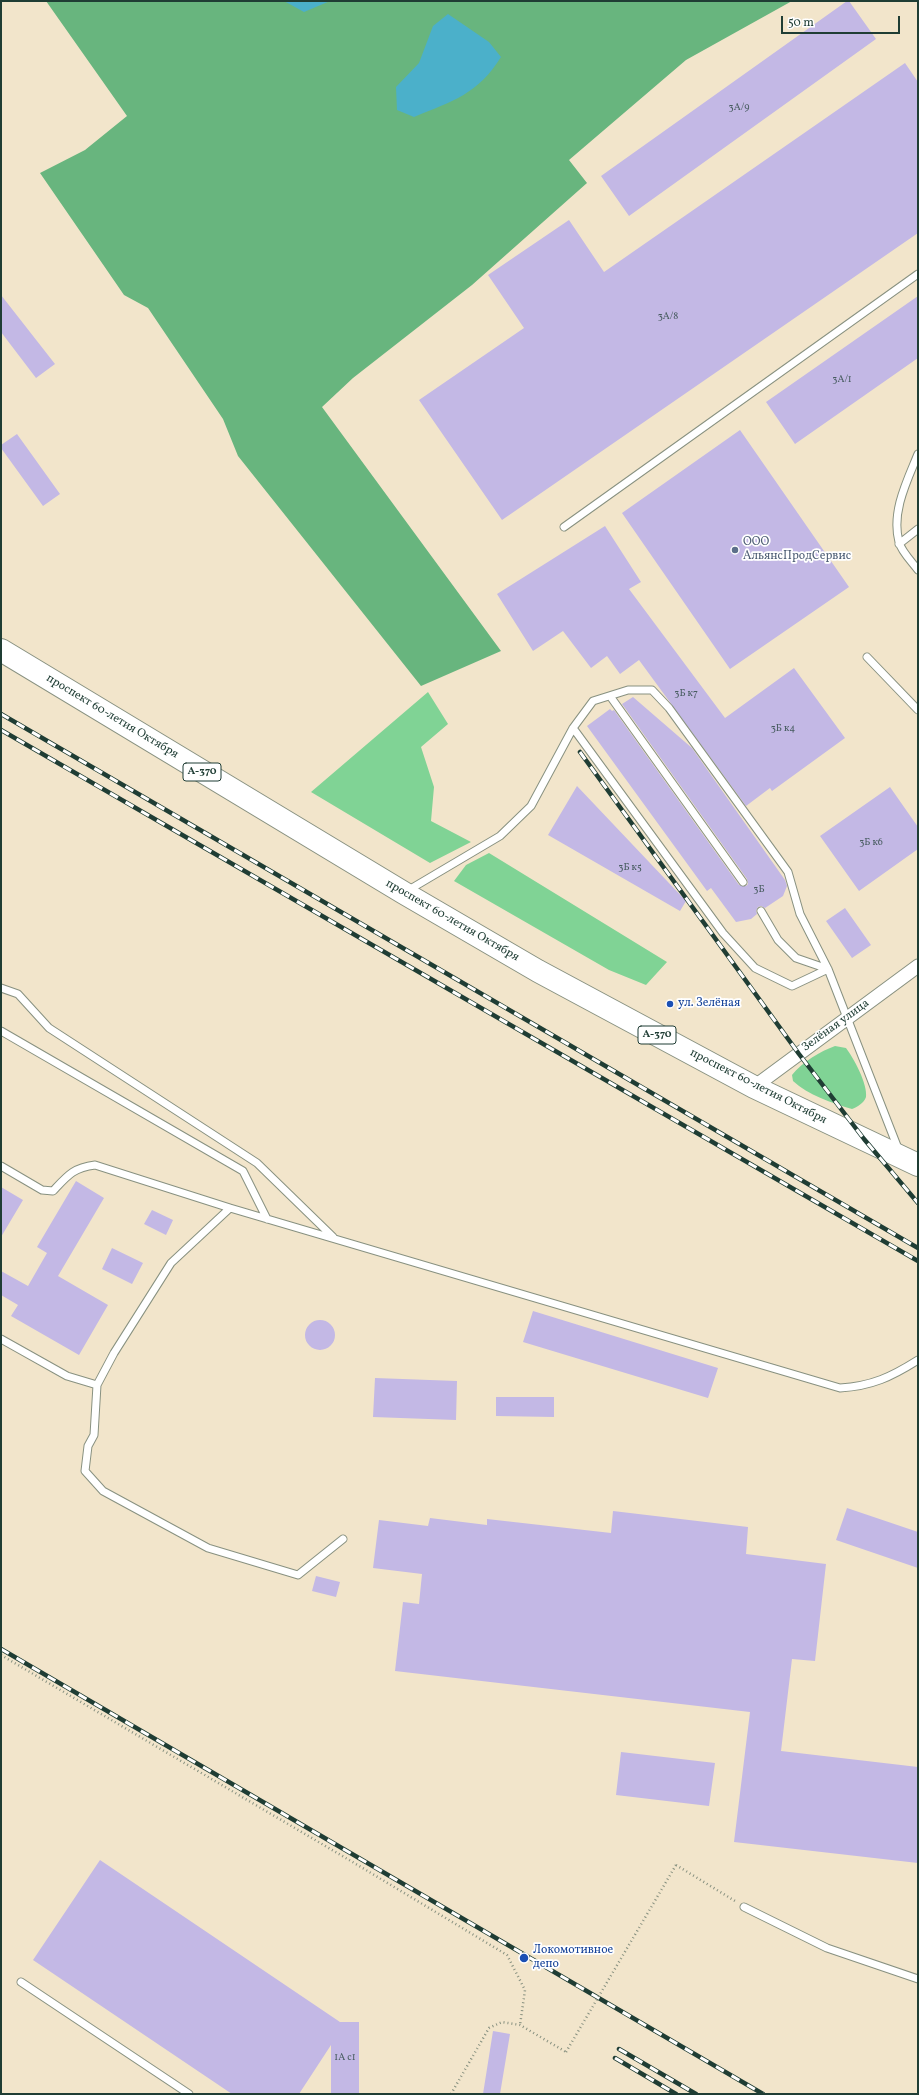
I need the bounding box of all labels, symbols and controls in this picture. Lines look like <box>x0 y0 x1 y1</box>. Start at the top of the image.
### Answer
scale bar <box>783 8 902 34</box>
text: 50 m <box>788 15 814 31</box>
house number: 3А/9 <box>728 102 750 114</box>
house number: 3А/8 <box>658 311 678 323</box>
house number: 3А/1 <box>832 374 852 386</box>
place label: ООО АльянсПродСервис <box>743 536 851 564</box>
marker: ООО АльянсПродСервис <box>730 545 740 555</box>
street label: проспект 60-летия Октября <box>43 672 181 762</box>
house number: 3Б к7 <box>674 688 698 700</box>
house number: 3Б к4 <box>771 723 795 735</box>
road number: А-370 <box>183 763 221 781</box>
house number: 3Б к6 <box>859 837 883 849</box>
house number: 3Б к5 <box>618 862 642 874</box>
street label: проспект 60-летия Октября <box>383 877 521 965</box>
house number: 3Б <box>753 884 765 896</box>
place label: ул. Зелёная <box>678 997 740 1011</box>
street label: Зелёная улица <box>799 997 873 1055</box>
marker: ул. Зелёная <box>665 999 675 1009</box>
road number: А-370 <box>638 1026 676 1044</box>
street label: проспект 60-летия Октября <box>687 1046 829 1128</box>
place label: Локомотивное депо <box>533 1944 613 1972</box>
marker: Локомотивное депо <box>518 1952 530 1964</box>
house number: 1А с1 <box>334 2052 356 2064</box>

